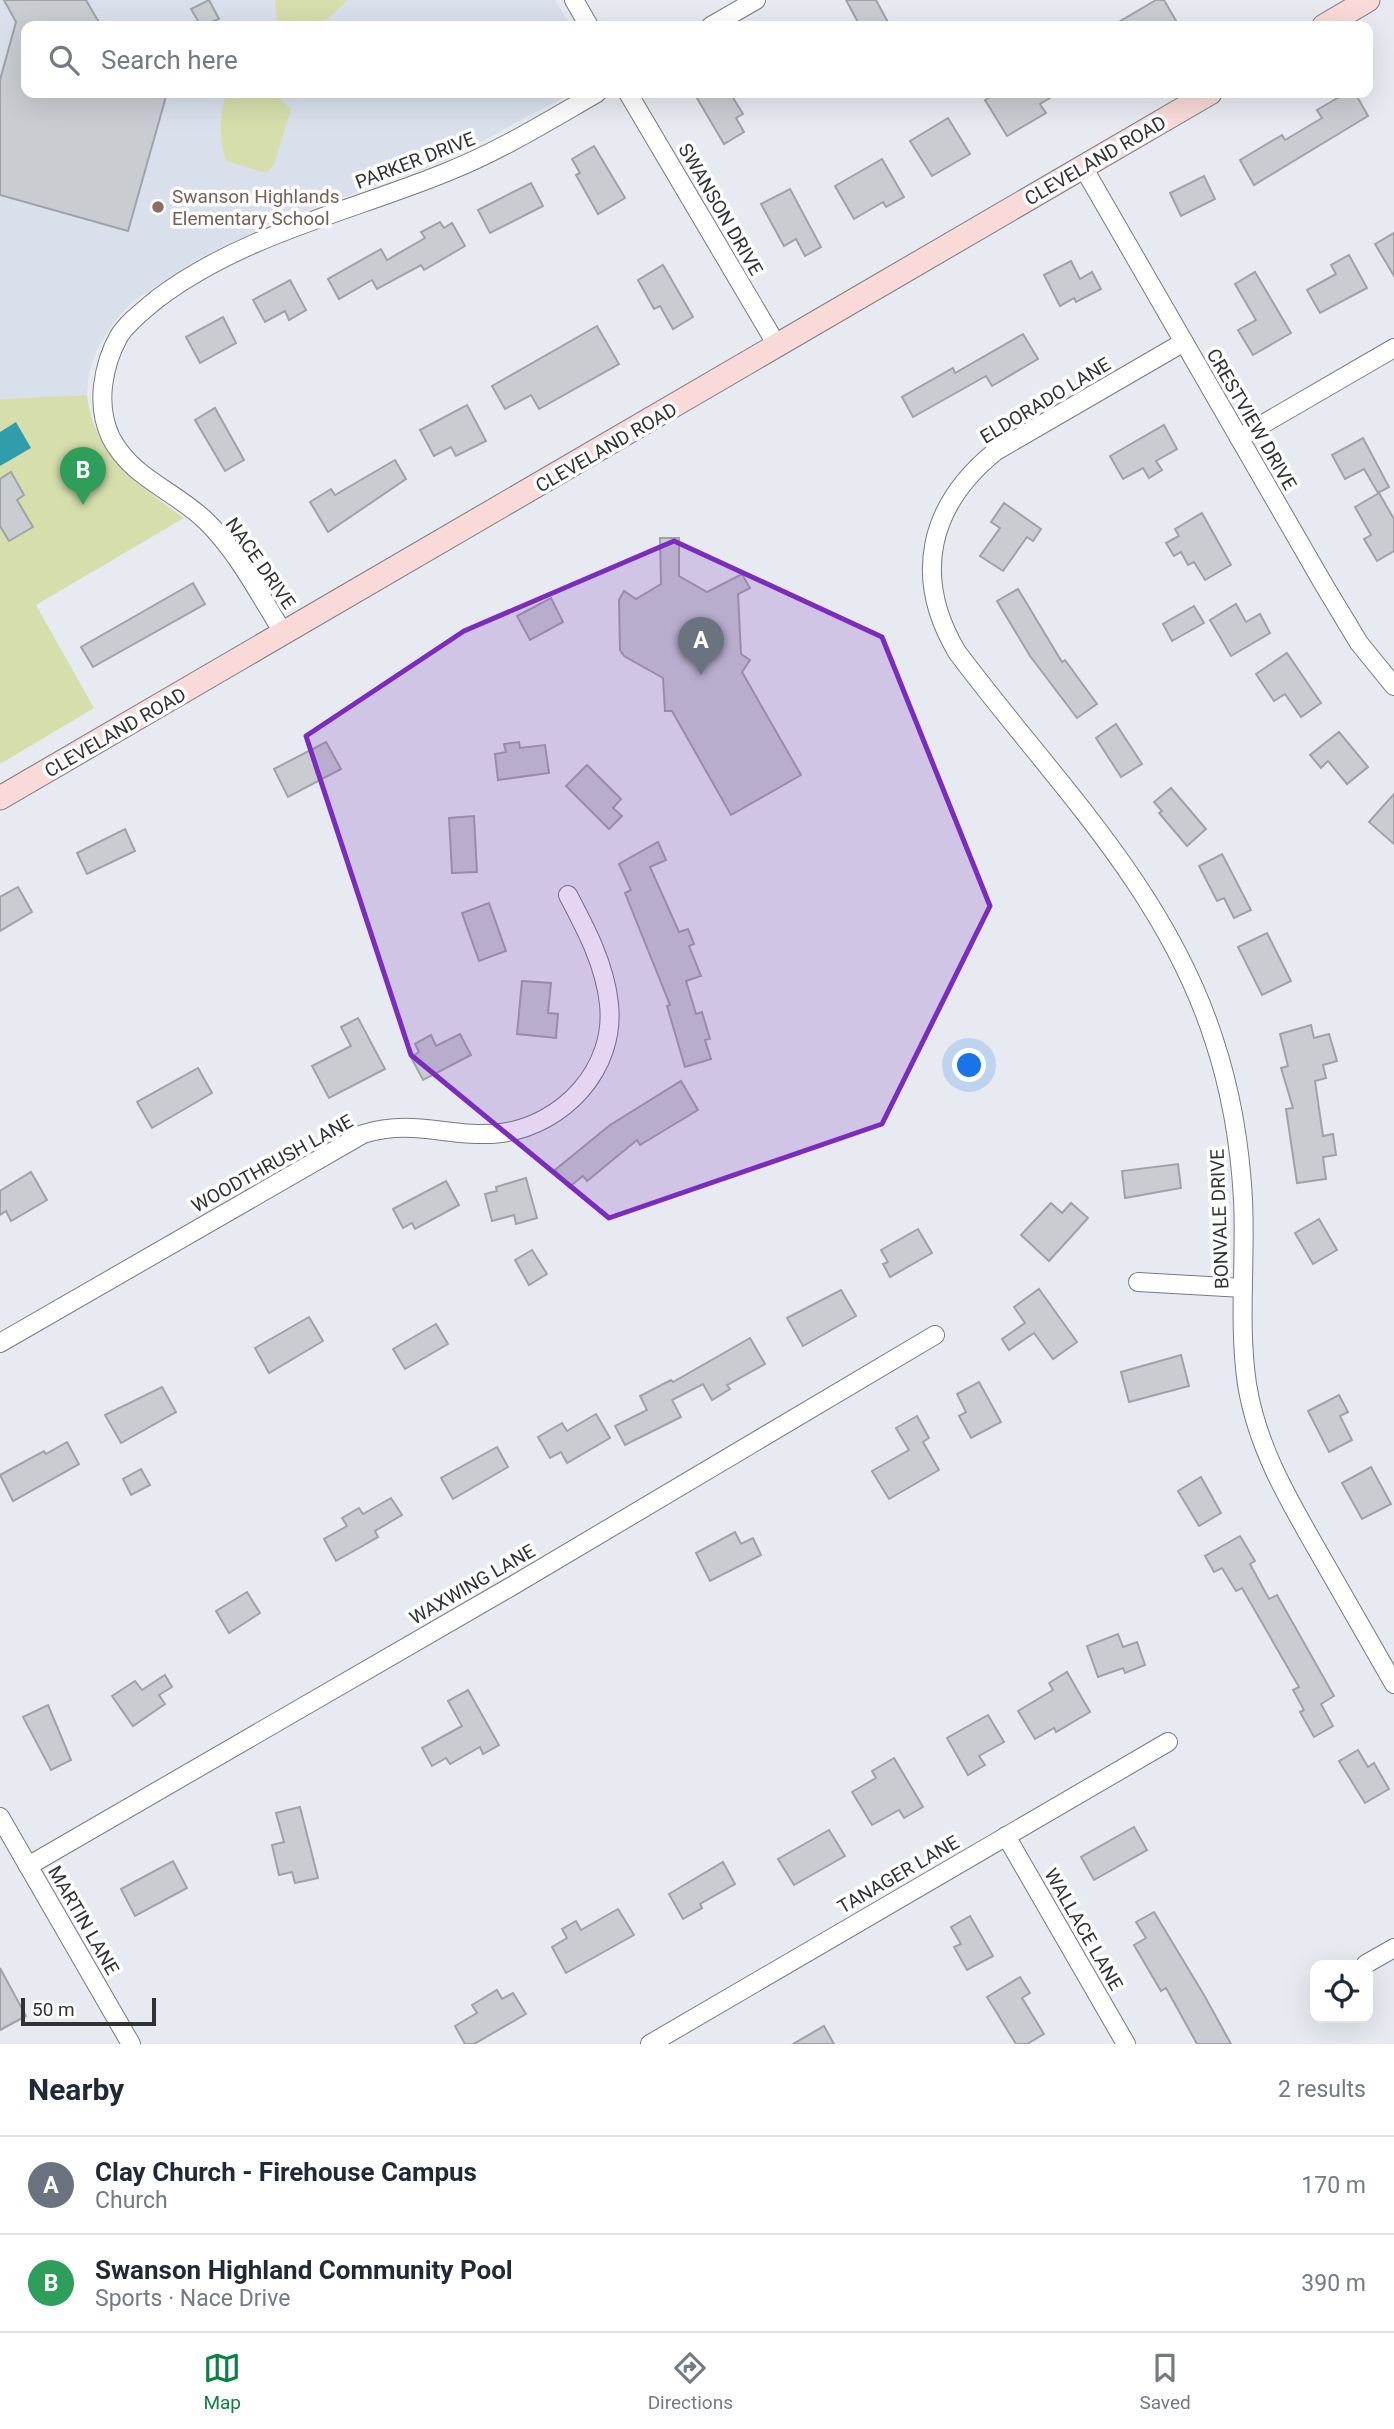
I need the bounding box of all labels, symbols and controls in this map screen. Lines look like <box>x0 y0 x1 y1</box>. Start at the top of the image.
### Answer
search box <box>21 21 1373 98</box>
icon: search <box>45 41 83 79</box>
text: Search here <box>101 45 238 75</box>
street label: CLEVELAND ROAD <box>1021 111 1170 210</box>
street label: PARKER DRIVE <box>352 127 478 194</box>
street label: SWANSON DRIVE <box>673 139 768 279</box>
place label: Swanson Highlands Elementary School <box>172 185 340 230</box>
marker: Swanson Highlands Elementary School <box>150 199 166 215</box>
street label: CRESTVIEW DRIVE <box>1202 344 1302 494</box>
street label: ELDORADO LANE <box>976 352 1115 448</box>
street label: CLEVELAND ROAD <box>532 398 681 497</box>
pin: B <box>60 447 106 505</box>
street label: NACE DRIVE <box>221 513 301 614</box>
pin: A <box>678 617 724 675</box>
street label: CLEVELAND ROAD <box>41 683 190 782</box>
your location <box>952 1048 986 1082</box>
street label: WOODTHRUSH LANE <box>188 1109 357 1217</box>
street label: BONVALE DRIVE <box>1206 1148 1233 1289</box>
street label: WAXWING LANE <box>405 1539 539 1630</box>
street label: TANAGER LANE <box>833 1830 963 1918</box>
street label: MARTIN LANE <box>43 1862 124 1979</box>
street label: WALLACE LANE <box>1039 1864 1128 1994</box>
map controls <box>1310 1960 1373 2023</box>
button: locate <box>1310 1960 1373 2023</box>
scale bar <box>21 1995 156 2027</box>
text: 50 m <box>32 1998 75 2021</box>
text: Nearby <box>28 2072 124 2107</box>
text: 2 results <box>1278 2076 1366 2103</box>
text: Clay Church - Firehouse Campus <box>95 2157 477 2187</box>
text: A <box>43 2172 59 2199</box>
text: 170 m <box>1301 2172 1366 2199</box>
text: Church <box>95 2187 168 2214</box>
text: Swanson Highland Community Pool <box>95 2255 513 2285</box>
text: B <box>44 2270 58 2297</box>
text: 390 m <box>1301 2270 1366 2297</box>
text: Sports · Nace Drive <box>95 2285 290 2312</box>
tab: Map <box>203 2349 241 2414</box>
tab: Directions <box>648 2349 733 2414</box>
tab: Saved <box>1139 2349 1191 2414</box>

